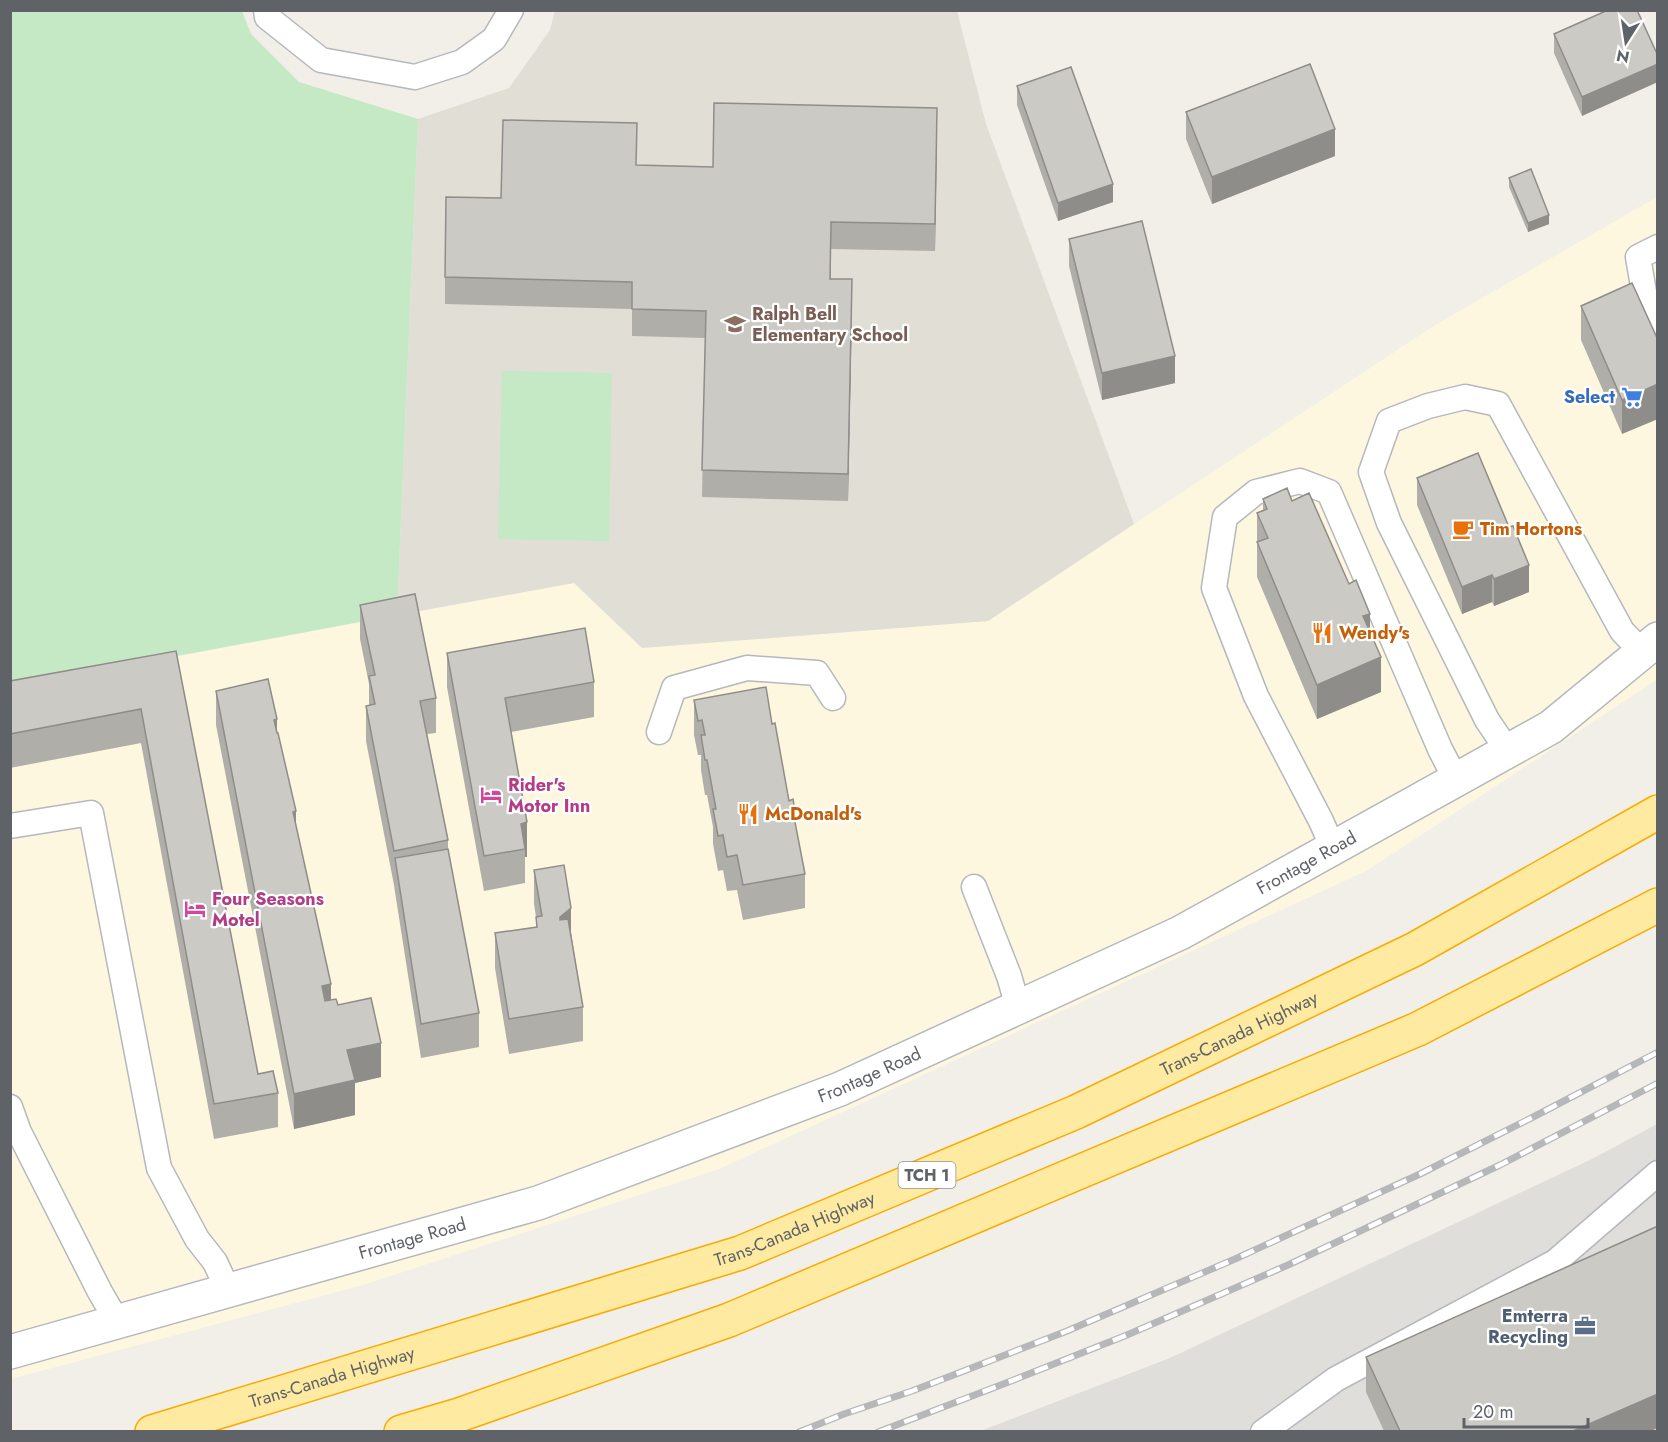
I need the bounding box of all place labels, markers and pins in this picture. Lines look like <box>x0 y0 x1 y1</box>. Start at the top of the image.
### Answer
place label: Ralph Bell Elementary School <box>752 301 908 348</box>
school or university icon: Ralph Bell Elementary School <box>723 312 747 336</box>
place label: Select <box>1564 384 1615 410</box>
supermarket icon: Select <box>1620 385 1644 409</box>
place label: Tim Hortons <box>1480 516 1582 542</box>
cafe icon: Tim Hortons <box>1451 517 1475 541</box>
place label: Wendy's <box>1339 620 1410 646</box>
restaurant icon: Wendy's <box>1310 621 1334 645</box>
place label: Rider's Motor Inn <box>508 772 590 819</box>
hotel icon: Rider's Motor Inn <box>479 783 503 807</box>
place label: McDonald's <box>765 801 862 827</box>
restaurant icon: McDonald's <box>736 802 760 826</box>
place label: Four Seasons Motel <box>212 886 324 933</box>
hotel icon: Four Seasons Motel <box>183 897 207 921</box>
place label: Emterra Recycling <box>1488 1303 1568 1350</box>
office icon: Emterra Recycling <box>1573 1314 1597 1338</box>

